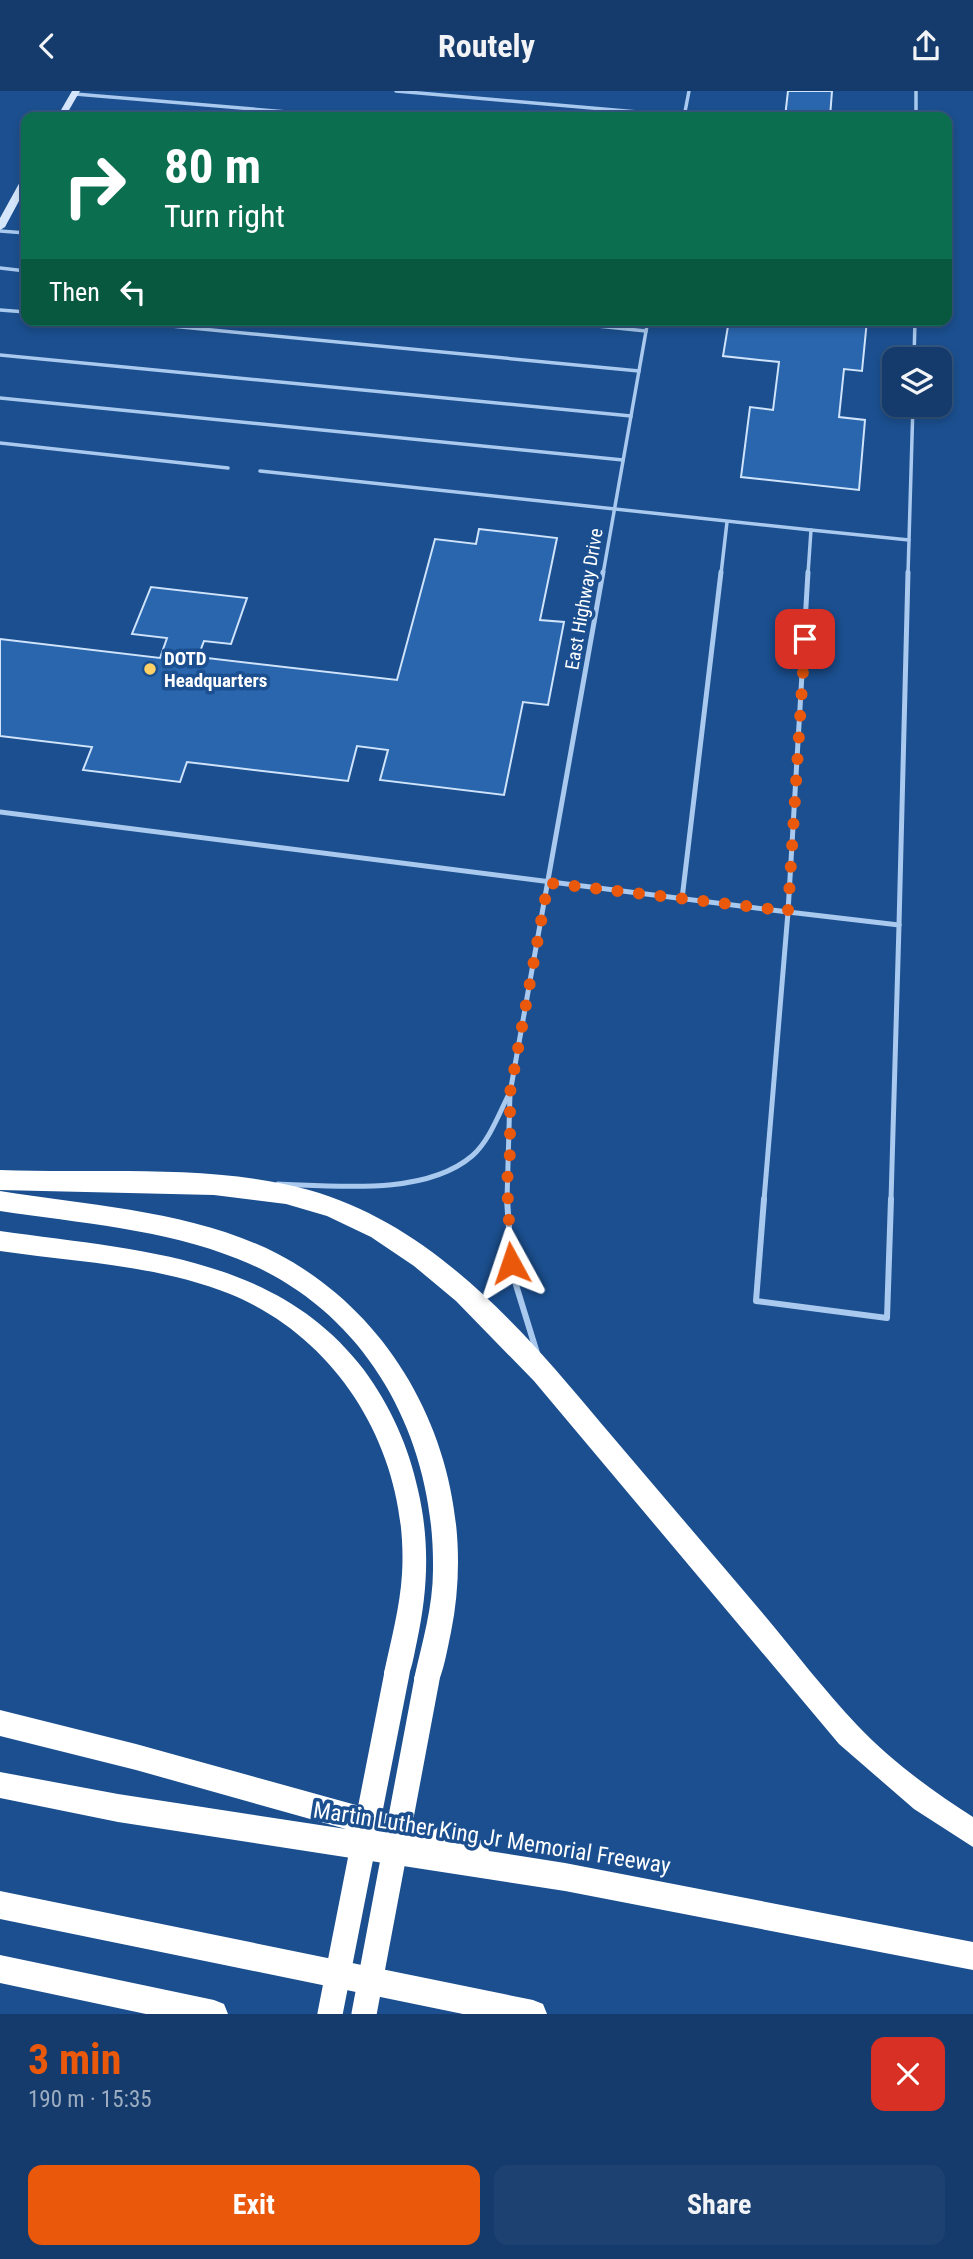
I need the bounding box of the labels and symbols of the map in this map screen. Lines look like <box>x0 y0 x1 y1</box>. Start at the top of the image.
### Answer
street label: East Highway Drive <box>560 526 608 672</box>
pin <box>775 609 835 669</box>
place label: DOTD Headquarters <box>164 647 267 692</box>
marker: DOTD Headquarters <box>142 661 158 677</box>
position arrow <box>474 1226 548 1300</box>
street label: Martin Luther King Jr Memorial Freeway <box>311 1796 673 1880</box>

